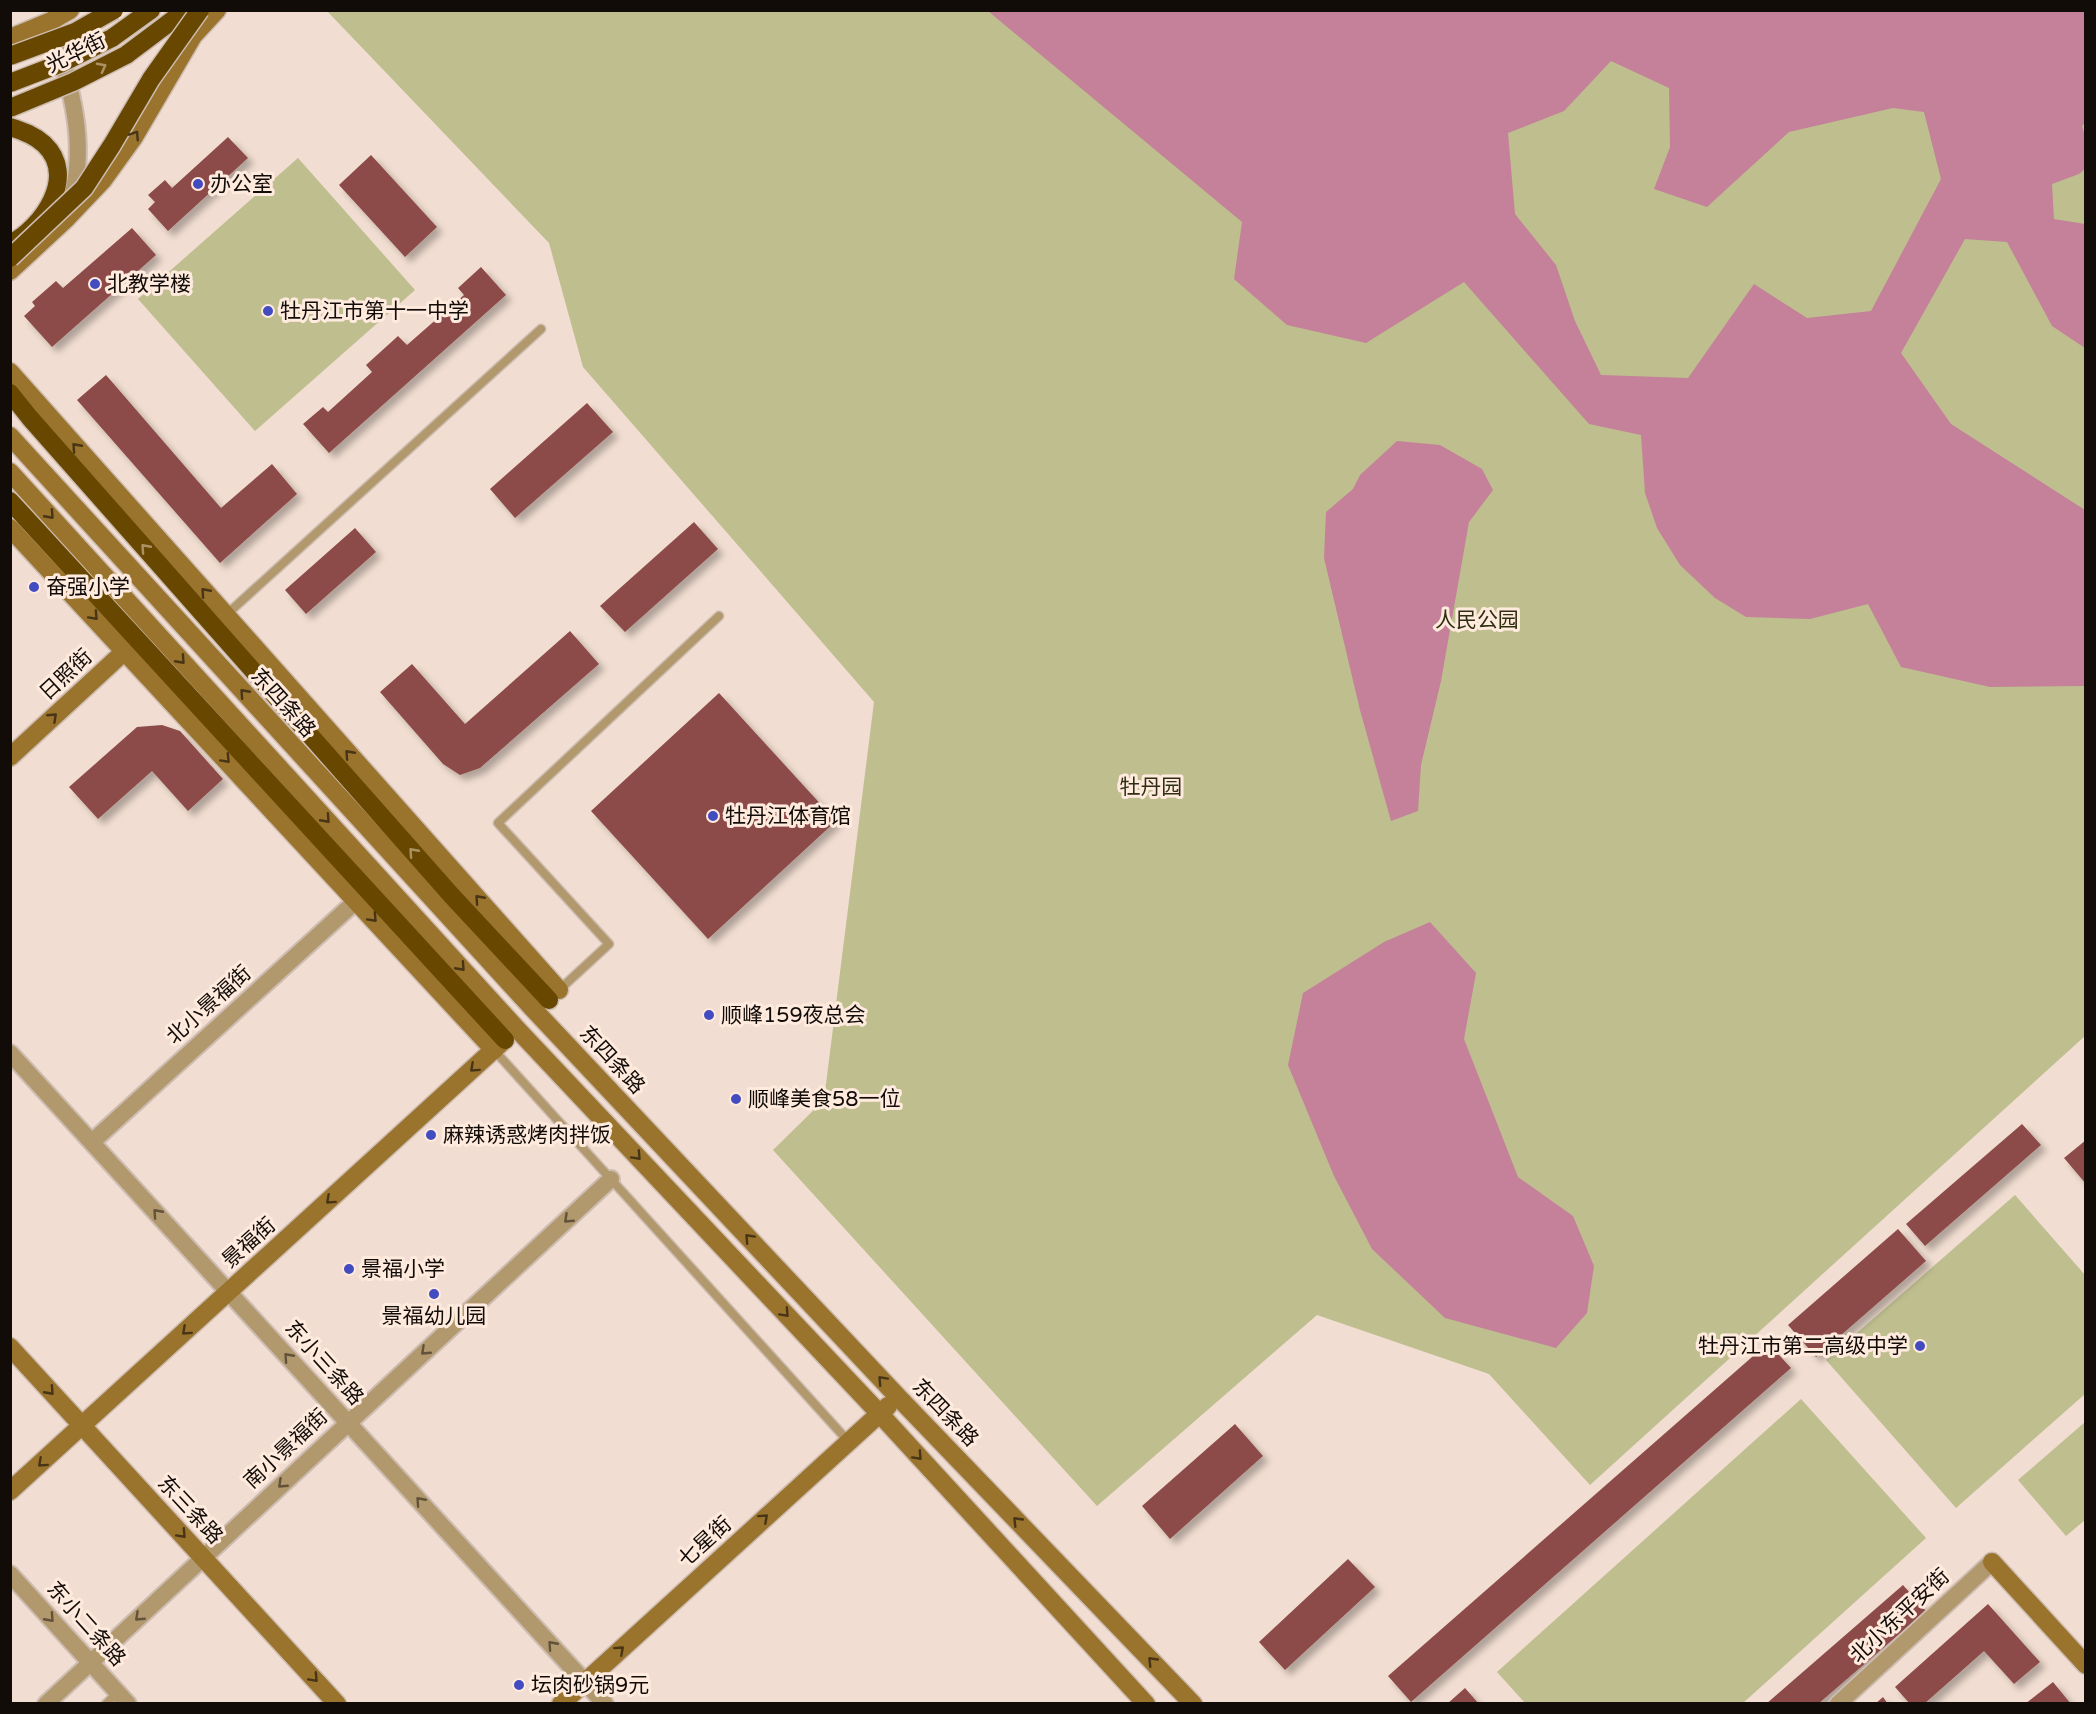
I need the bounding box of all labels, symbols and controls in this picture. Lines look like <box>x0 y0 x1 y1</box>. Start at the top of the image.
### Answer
street label: 光华街 <box>42 28 110 78</box>
one-way arrow <box>96 63 106 74</box>
one-way arrow <box>127 131 138 142</box>
place label: 办公室 <box>210 172 273 197</box>
marker: 办公室 <box>191 177 205 191</box>
place label: 北教学楼 <box>107 272 191 297</box>
marker: 北教学楼 <box>88 277 102 291</box>
place label: 牡丹江市第十一中学 <box>280 299 469 324</box>
marker: 牡丹江市第十一中学 <box>261 304 275 318</box>
one-way arrow <box>72 443 83 454</box>
one-way arrow <box>43 509 54 519</box>
one-way arrow <box>141 545 152 555</box>
place label: 奋强小学 <box>46 575 130 600</box>
marker: 奋强小学 <box>27 580 41 594</box>
one-way arrow <box>201 589 212 599</box>
park label: 人民公园 <box>1435 608 1519 633</box>
one-way arrow <box>87 609 98 620</box>
street label: 日照街 <box>34 644 98 706</box>
one-way arrow <box>174 653 185 663</box>
street label: 东四条路 <box>246 663 320 743</box>
one-way arrow <box>240 690 251 700</box>
one-way arrow <box>46 714 57 725</box>
one-way arrow <box>345 750 356 761</box>
one-way arrow <box>219 753 230 763</box>
park label: 牡丹园 <box>1120 775 1183 800</box>
place label: 牡丹江体育馆 <box>725 804 851 829</box>
marker: 牡丹江体育馆 <box>706 809 720 823</box>
one-way arrow <box>319 812 330 823</box>
one-way arrow <box>409 848 420 859</box>
one-way arrow <box>475 895 486 906</box>
one-way arrow <box>365 911 376 922</box>
street label: 北小景福街 <box>162 961 256 1049</box>
one-way arrow <box>454 961 465 971</box>
place label: 顺峰159夜总会 <box>721 1003 866 1028</box>
marker: 顺峰159夜总会 <box>702 1008 716 1022</box>
street label: 东四条路 <box>574 1021 650 1099</box>
one-way arrow <box>470 1061 480 1072</box>
place label: 顺峰美食58一位 <box>748 1087 900 1112</box>
marker: 顺峰美食58一位 <box>729 1092 743 1106</box>
place label: 麻辣诱惑烤肉拌饭 <box>443 1123 611 1148</box>
marker: 麻辣诱惑烤肉拌饭 <box>424 1128 438 1142</box>
one-way arrow <box>630 1150 641 1160</box>
one-way arrow <box>326 1193 336 1204</box>
one-way arrow <box>153 1210 164 1220</box>
one-way arrow <box>564 1212 575 1223</box>
street label: 景福街 <box>217 1213 281 1273</box>
one-way arrow <box>745 1234 756 1245</box>
place label: 景福小学 <box>361 1257 445 1282</box>
marker: 景福小学 <box>342 1262 356 1276</box>
marker: 景福幼儿园 <box>427 1287 441 1301</box>
place label: 景福幼儿园 <box>382 1304 487 1329</box>
one-way arrow <box>778 1307 789 1317</box>
street label: 东小三条路 <box>280 1316 368 1410</box>
one-way arrow <box>182 1324 192 1335</box>
place label: 牡丹江市第二高级中学 <box>1698 1334 1908 1359</box>
marker: 牡丹江市第二高级中学 <box>1913 1339 1927 1353</box>
one-way arrow <box>421 1344 432 1355</box>
one-way arrow <box>285 1353 296 1364</box>
street label: 东四条路 <box>907 1374 983 1452</box>
one-way arrow <box>878 1376 889 1387</box>
one-way arrow <box>43 1384 54 1394</box>
street label: 南小景福街 <box>239 1404 333 1494</box>
one-way arrow <box>911 1449 922 1460</box>
one-way arrow <box>38 1455 49 1466</box>
street label: 东三条路 <box>152 1471 228 1549</box>
one-way arrow <box>278 1477 289 1488</box>
one-way arrow <box>416 1497 427 1508</box>
street label: 七星街 <box>673 1512 737 1572</box>
one-way arrow <box>757 1514 767 1525</box>
one-way arrow <box>1014 1517 1025 1528</box>
one-way arrow <box>175 1528 186 1538</box>
street label: 北小东平安街 <box>1845 1564 1955 1668</box>
street label: 东小二条路 <box>42 1577 130 1671</box>
one-way arrow <box>135 1610 146 1621</box>
one-way arrow <box>43 1611 54 1621</box>
one-way arrow <box>548 1641 559 1652</box>
one-way arrow <box>613 1646 623 1657</box>
one-way arrow <box>1149 1658 1160 1669</box>
one-way arrow <box>307 1671 318 1682</box>
place label: 坛肉砂锅9元 <box>531 1673 649 1698</box>
marker: 坛肉砂锅9元 <box>512 1678 526 1692</box>

